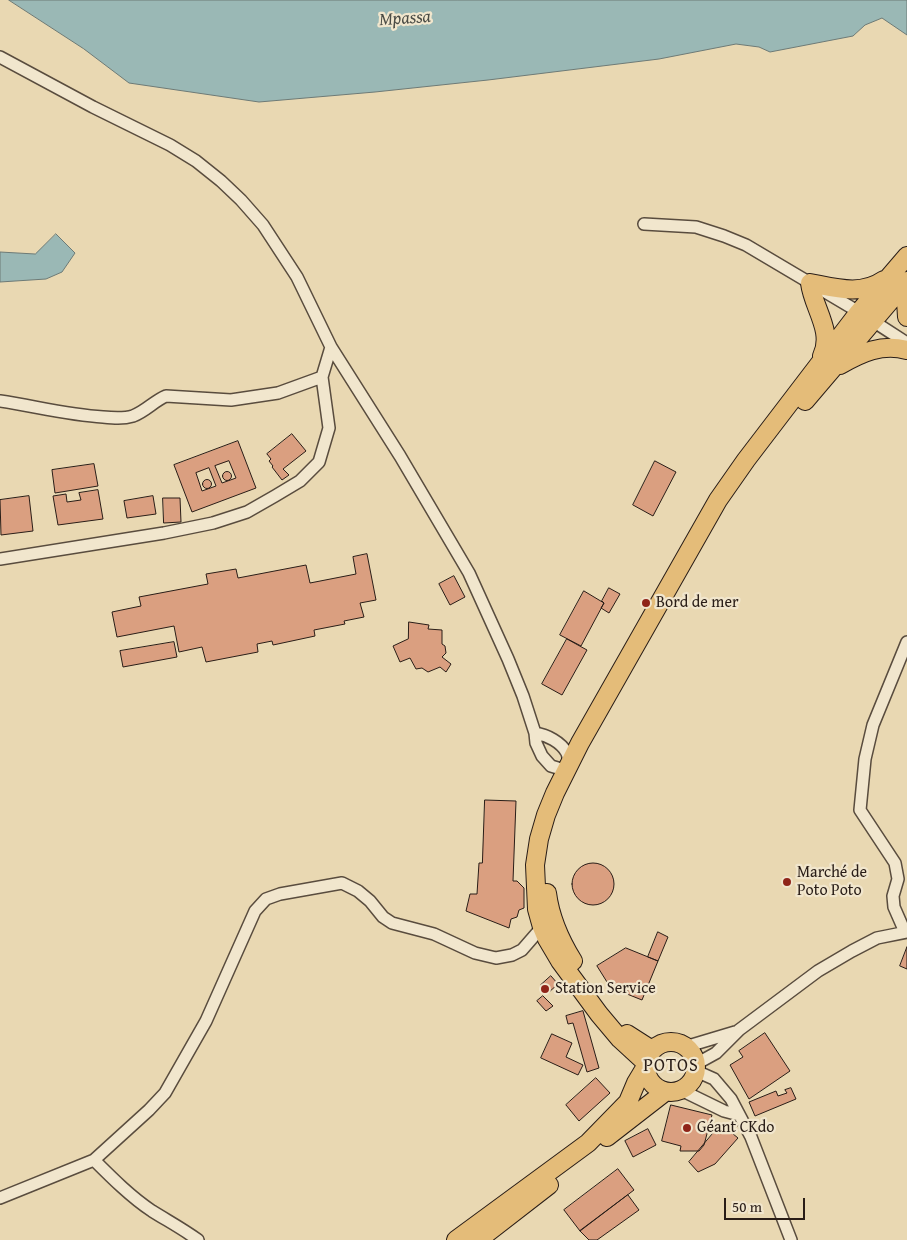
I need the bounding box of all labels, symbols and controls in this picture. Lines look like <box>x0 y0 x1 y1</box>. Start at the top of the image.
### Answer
water label: Mpassa <box>378 6 432 32</box>
place label: Bord de mer <box>656 593 738 613</box>
marker: Bord de mer <box>640 597 652 609</box>
place label: Marché de Poto Poto <box>797 863 867 901</box>
marker: Marché de Poto Poto <box>781 876 793 888</box>
place label: Station Service <box>555 979 656 999</box>
marker: Station Service <box>539 983 551 995</box>
district label: POTOS <box>643 1055 699 1077</box>
place label: Géant CKdo <box>697 1118 775 1138</box>
marker: Géant CKdo <box>681 1122 693 1134</box>
scale bar <box>727 1188 808 1220</box>
text: 50 m <box>732 1196 762 1217</box>

